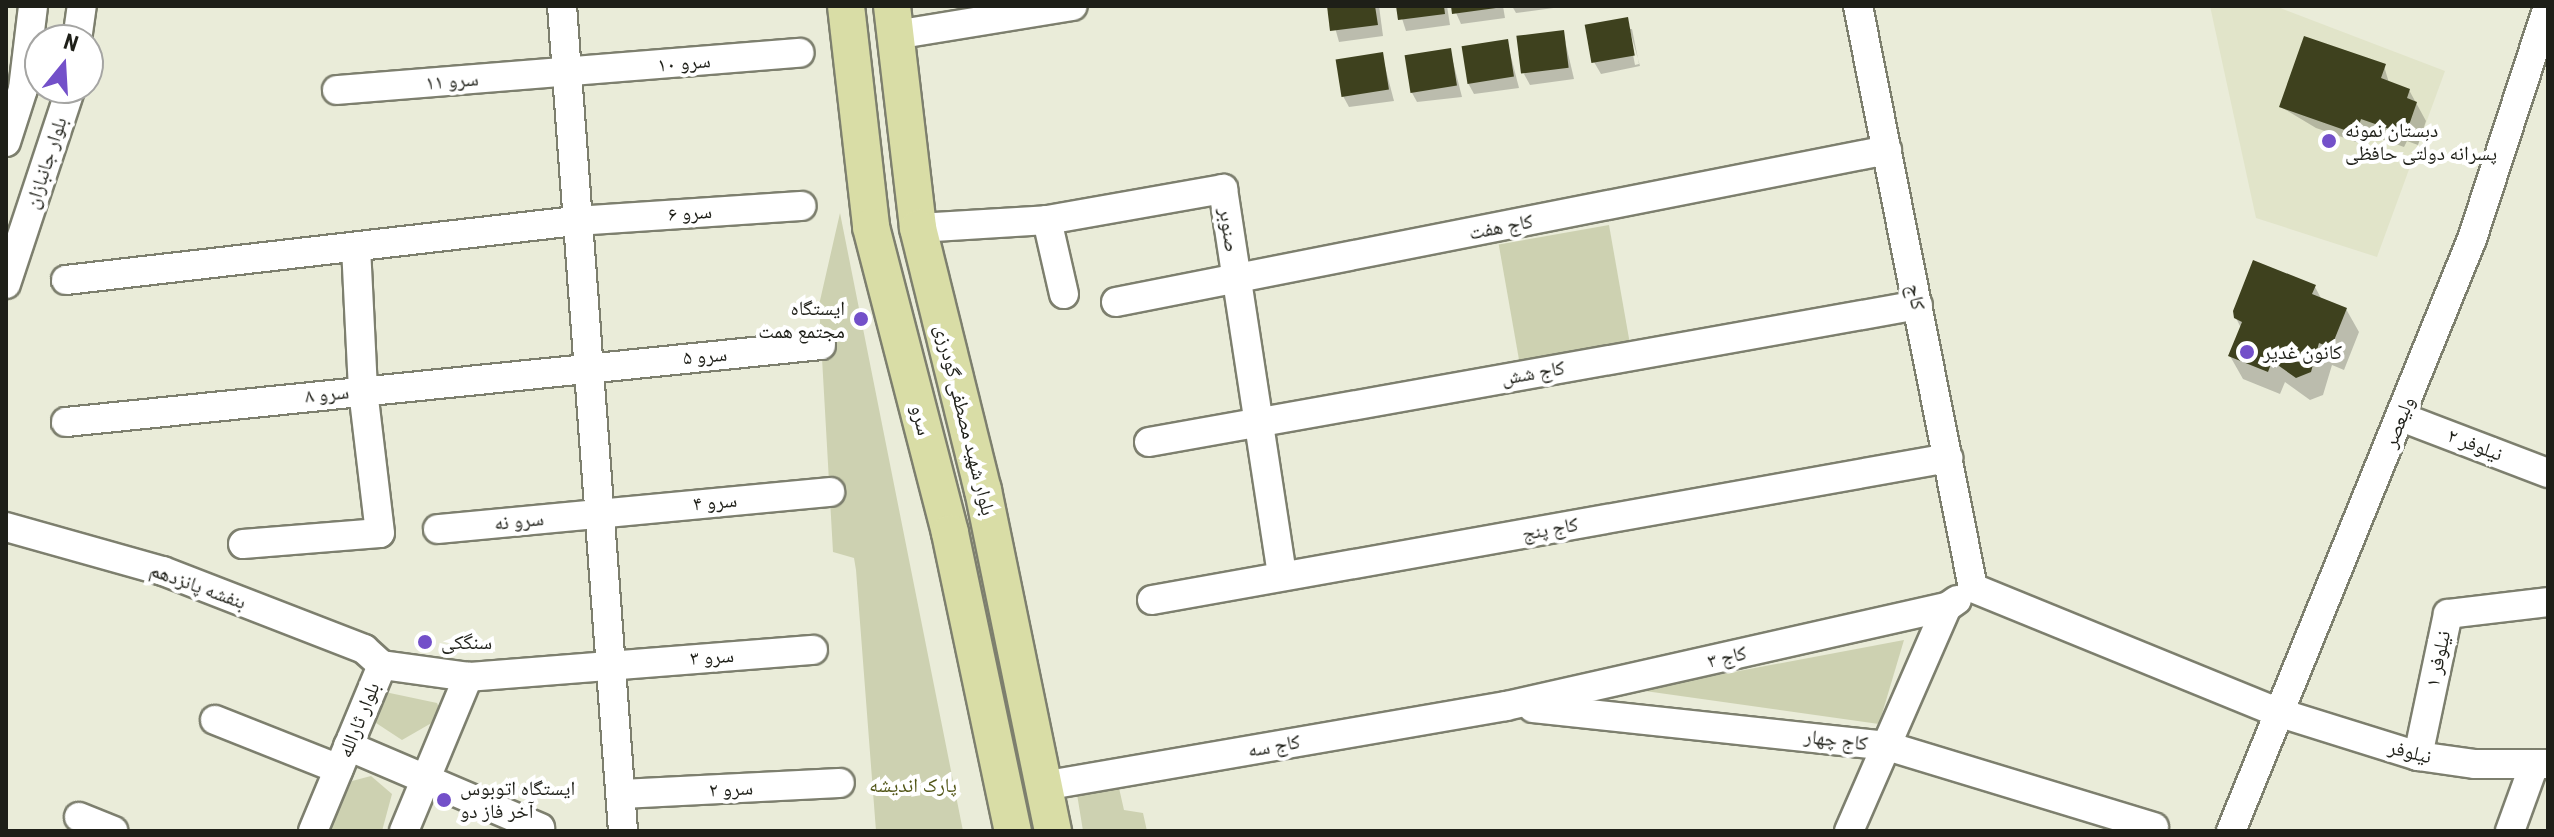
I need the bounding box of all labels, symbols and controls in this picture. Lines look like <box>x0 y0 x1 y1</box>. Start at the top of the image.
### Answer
north arrow <box>24 24 104 104</box>
text: N <box>61 29 81 57</box>
street label: سرو ۱۰ <box>656 49 712 77</box>
street label: سرو ۱۱ <box>424 67 480 95</box>
street label: بلوار جانبازان <box>20 114 72 212</box>
place label: دبستان نمونه پسرانه دولتی حافظی <box>2345 118 2497 165</box>
marker: دبستان نمونه پسرانه دولتی حافظی <box>2320 132 2338 150</box>
street label: سرو ۶ <box>667 199 713 227</box>
street label: صنوبر <box>1214 206 1244 254</box>
street label: کاج هفت <box>1467 209 1535 245</box>
street label: کاج <box>1902 282 1930 312</box>
place label: ایستگاه مجتمع همت <box>758 296 845 343</box>
marker: ایستگاه مجتمع همت <box>852 310 870 328</box>
street label: بلوار شهید مصطفی گودرزی <box>930 322 1000 518</box>
place label: کانون غدیر <box>2263 340 2342 364</box>
street label: سرو ۵ <box>682 342 728 370</box>
marker: کانون غدیر <box>2238 343 2256 361</box>
street label: کاج شش <box>1499 356 1567 390</box>
street label: سرو ۸ <box>304 380 350 408</box>
street label: ولیعصر <box>2378 393 2420 451</box>
street label: سرو <box>906 402 936 438</box>
street label: نیلوفر ۲ <box>2444 424 2506 466</box>
street label: سرو ۴ <box>692 488 738 516</box>
street label: سرو نه <box>493 506 545 536</box>
street label: کاج پنج <box>1520 512 1580 546</box>
street label: بنفشه پانزدهم <box>147 558 249 614</box>
street label: نیلوفر ۱ <box>2420 629 2456 689</box>
place label: سنگکی <box>441 630 492 654</box>
marker: سنگکی <box>416 633 434 651</box>
street label: کاج ۳ <box>1705 641 1749 673</box>
street label: سرو ۳ <box>689 643 735 671</box>
street label: بلوار ثارالله <box>333 679 385 761</box>
street label: کاج چهار <box>1803 724 1869 756</box>
street label: کاج سه <box>1246 730 1302 762</box>
street label: نیلوفر <box>2386 735 2434 769</box>
park label: پارک اندیشه <box>869 773 957 797</box>
place label: ایستگاه اتوبوس آخر فاز دو <box>460 776 575 823</box>
street label: سرو ۲ <box>708 776 754 802</box>
marker: ایستگاه اتوبوس آخر فاز دو <box>435 791 453 809</box>

